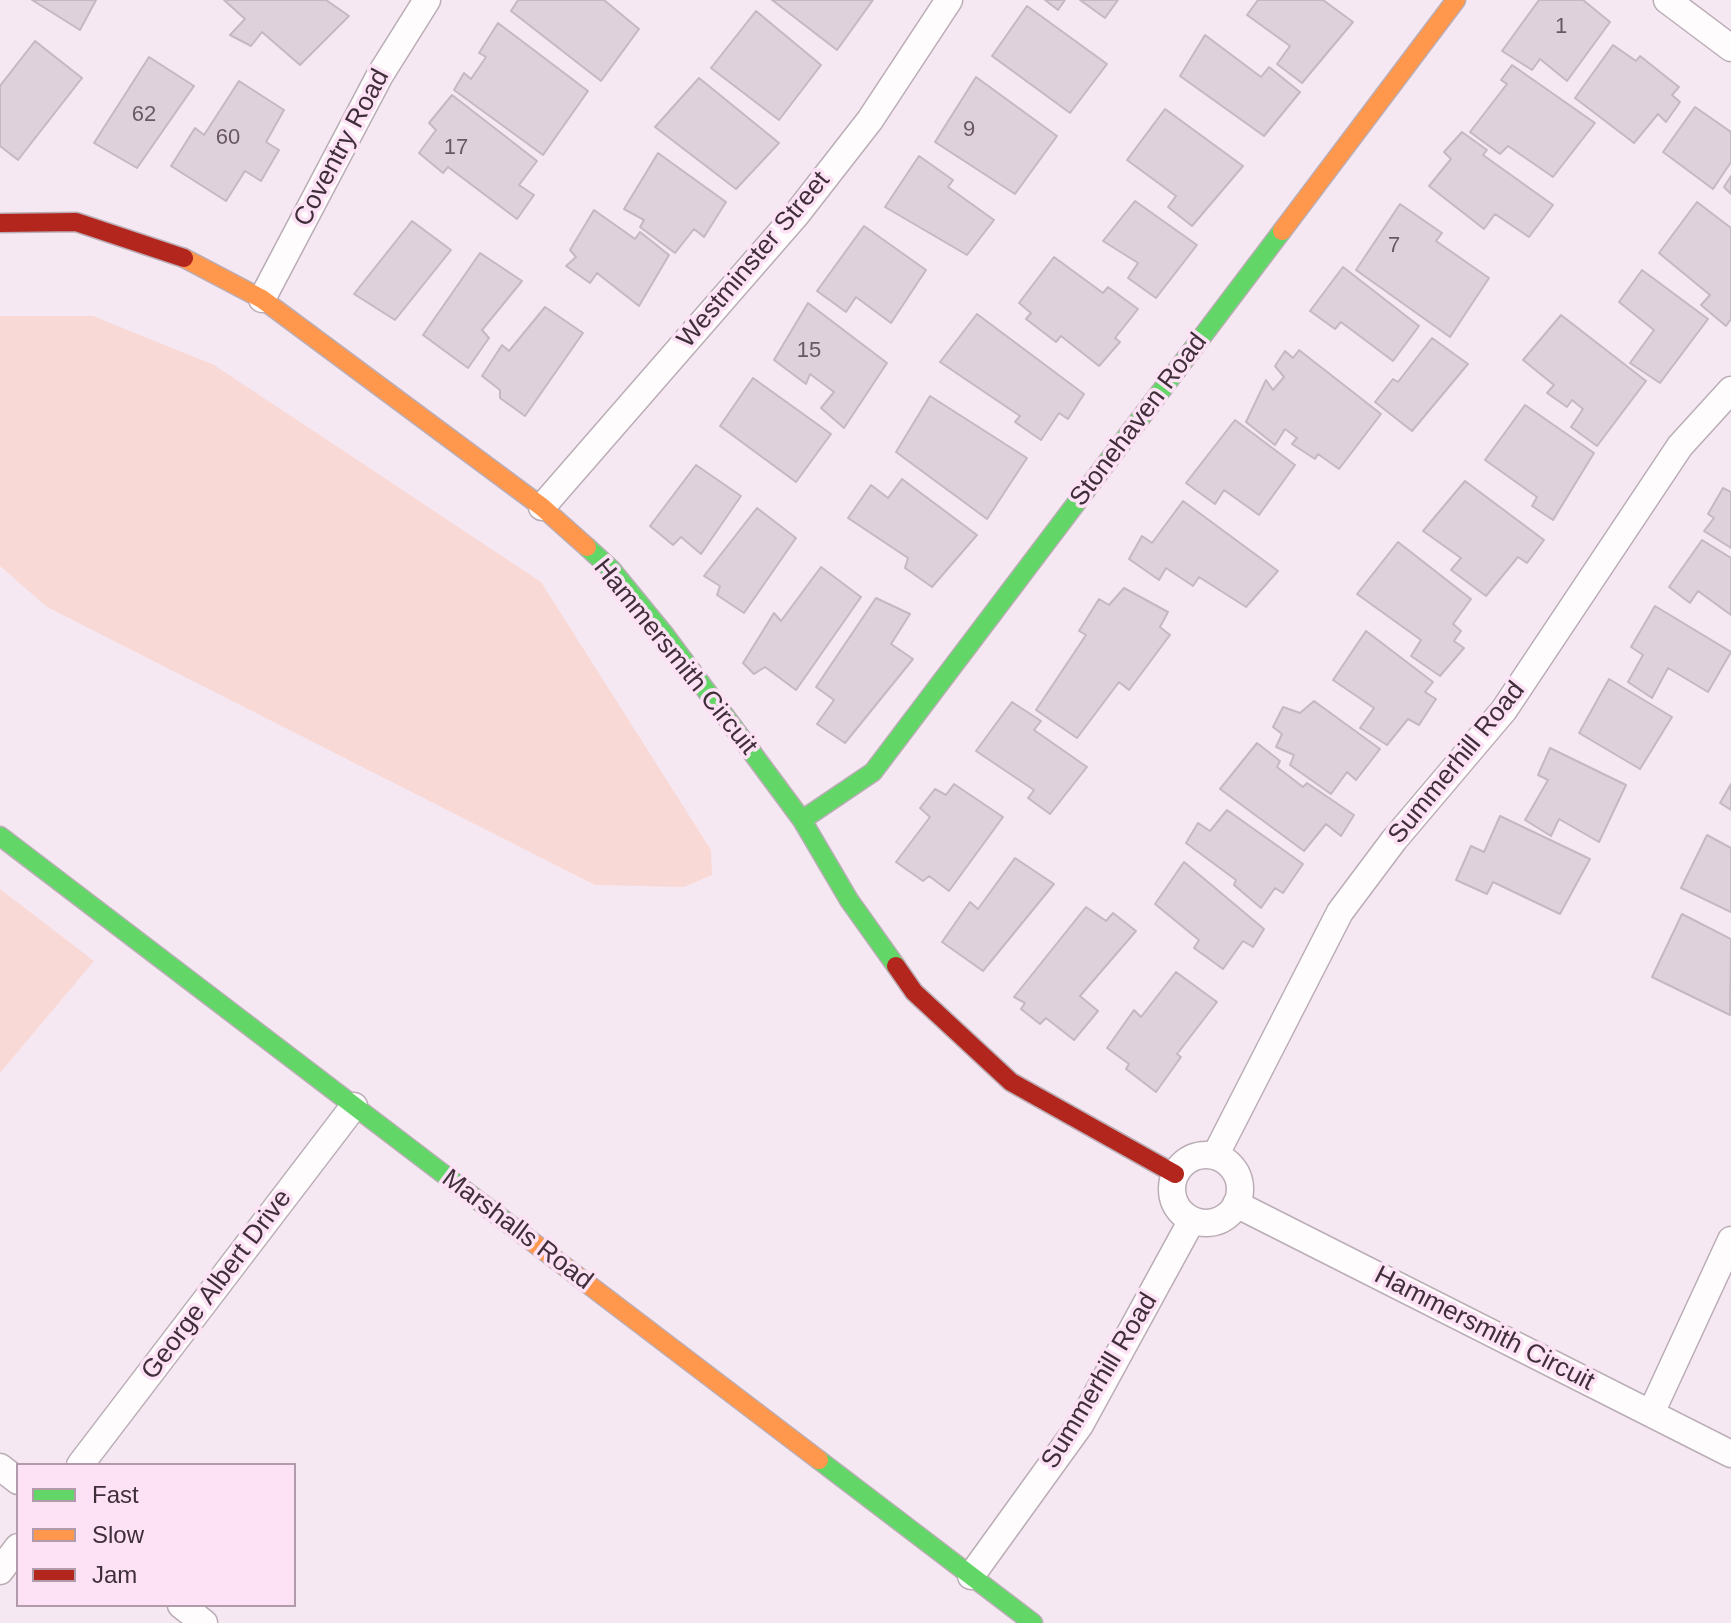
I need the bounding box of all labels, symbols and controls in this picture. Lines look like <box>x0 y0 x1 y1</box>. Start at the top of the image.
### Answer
house number: 1 <box>1555 14 1567 40</box>
street label: Coventry Road <box>288 64 396 232</box>
house number: 62 <box>132 102 156 128</box>
house number: 9 <box>963 117 975 143</box>
house number: 60 <box>216 125 240 151</box>
house number: 17 <box>444 135 468 161</box>
street label: Westminster Street <box>671 165 837 355</box>
house number: 7 <box>1388 233 1400 259</box>
street label: Stonehaven Road <box>1064 327 1214 513</box>
house number: 15 <box>797 338 821 364</box>
street label: Hammersmith Circuit <box>587 553 763 761</box>
street label: Summerhill Road <box>1382 676 1532 850</box>
street label: Marshalls Road <box>435 1163 599 1297</box>
street label: George Albert Drive <box>135 1184 299 1386</box>
street label: Hammersmith Circuit <box>1369 1260 1599 1398</box>
street label: Summerhill Road <box>1035 1288 1165 1474</box>
legend <box>16 1463 296 1607</box>
text: Fast <box>92 1481 139 1508</box>
text: Slow <box>92 1521 144 1548</box>
text: Jam <box>92 1561 137 1588</box>

